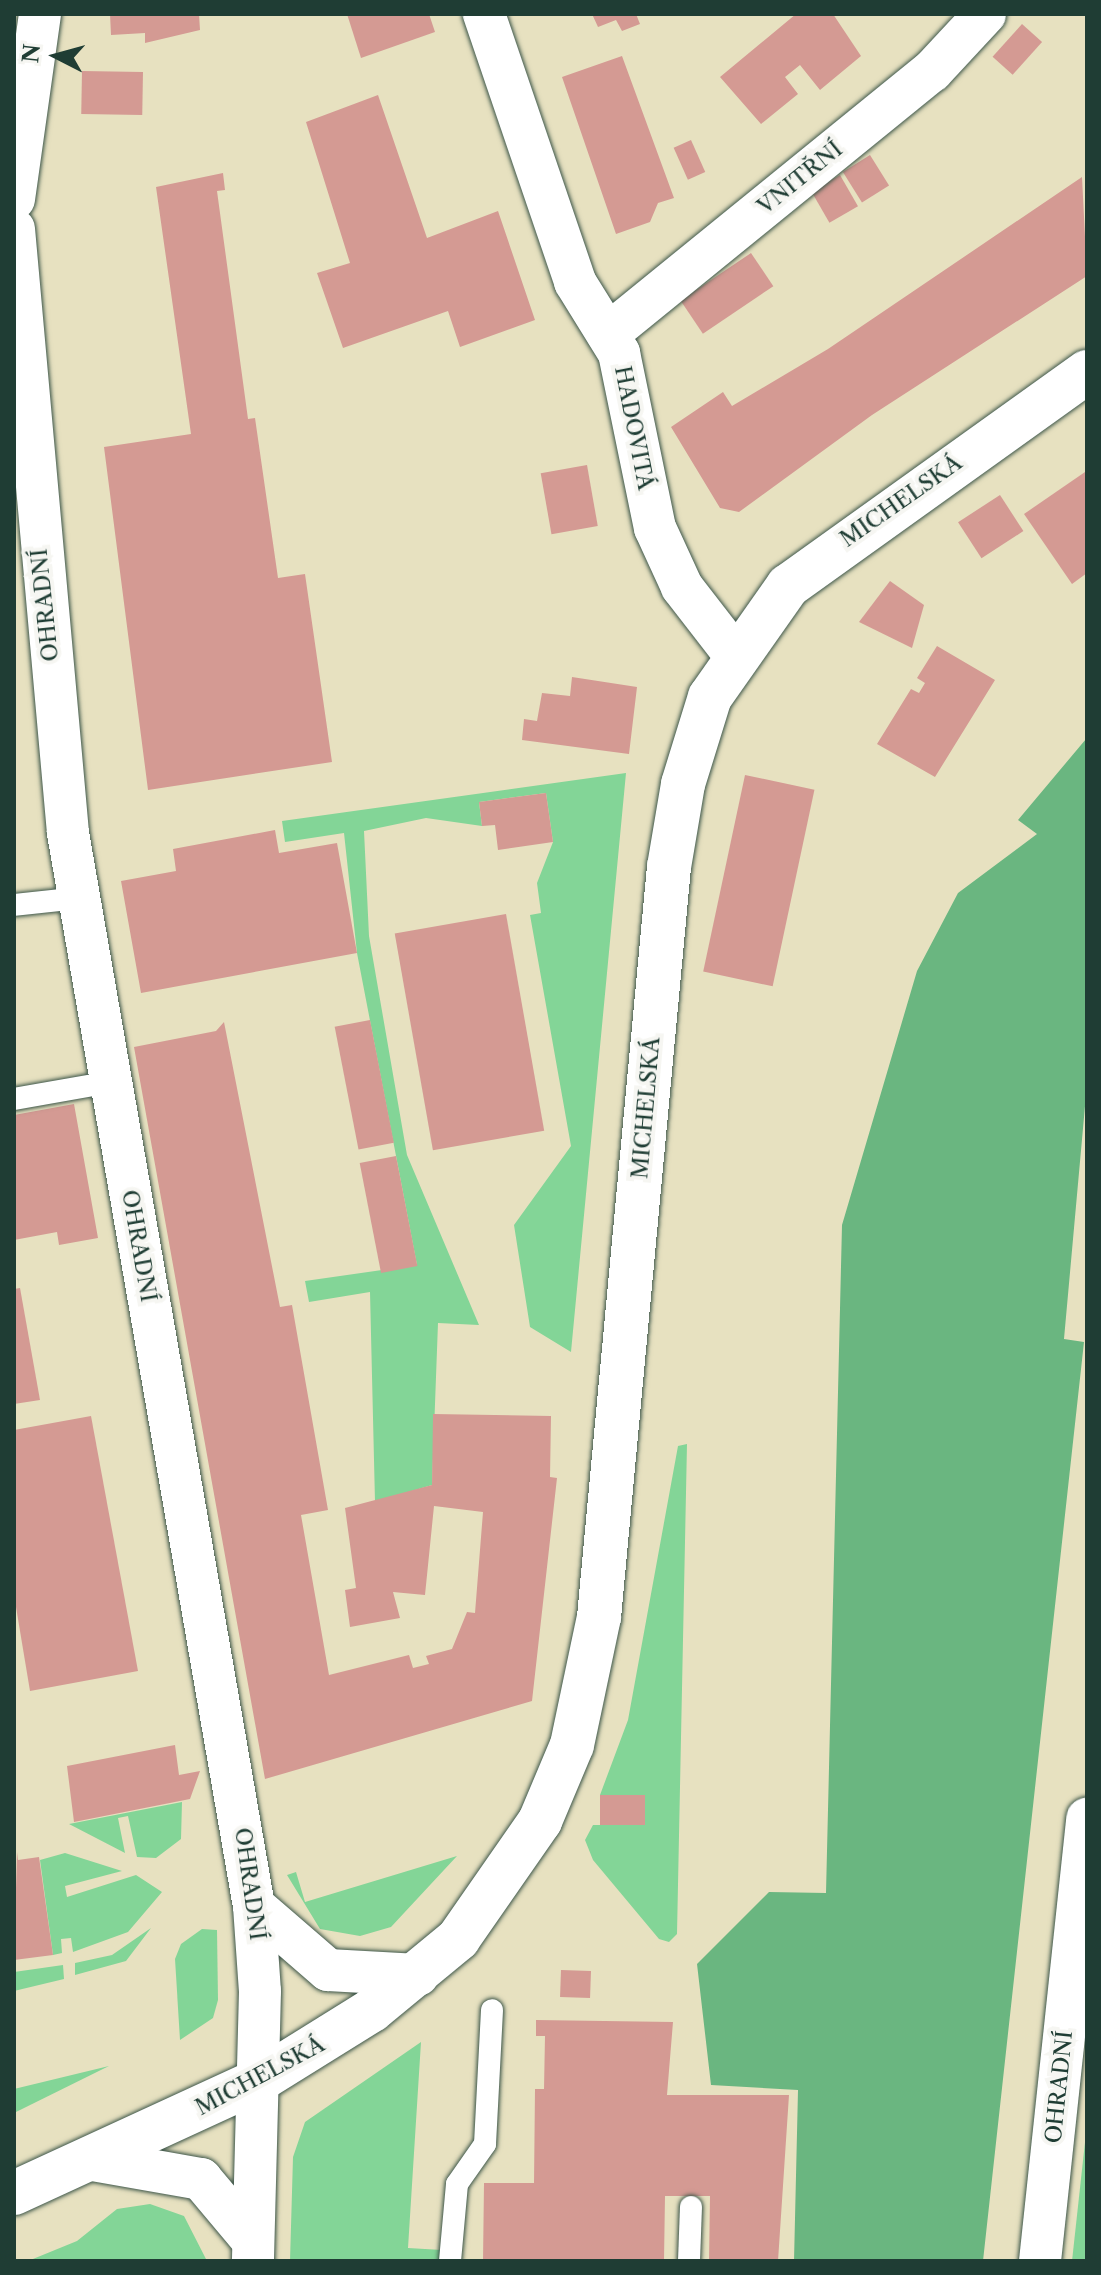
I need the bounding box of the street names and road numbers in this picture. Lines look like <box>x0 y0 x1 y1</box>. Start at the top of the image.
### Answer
street label: VNITŘNÍ <box>752 136 848 220</box>
street label: HADOVITÁ <box>609 364 659 492</box>
street label: MICHELSKÁ <box>835 449 967 553</box>
street label: OHRADNÍ <box>26 547 64 663</box>
street label: MICHELSKÁ <box>627 1036 665 1180</box>
street label: OHRADNÍ <box>116 1188 162 1304</box>
street label: OHRADNÍ <box>229 1826 271 1942</box>
street label: OHRADNÍ <box>1040 2029 1078 2145</box>
street label: MICHELSKÁ <box>191 2031 329 2121</box>

